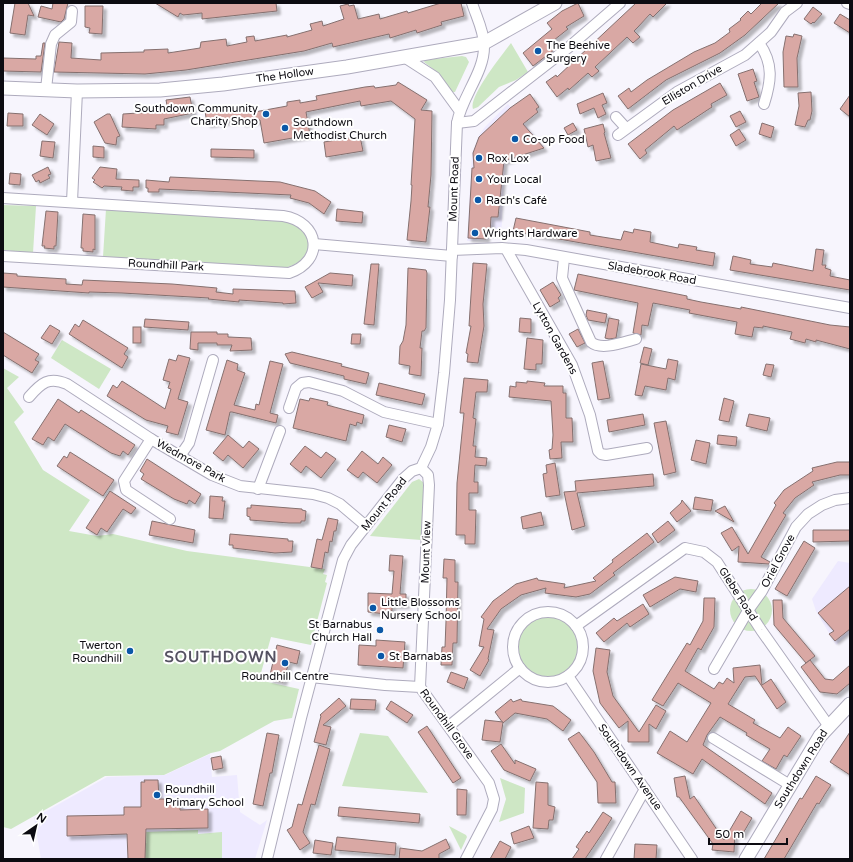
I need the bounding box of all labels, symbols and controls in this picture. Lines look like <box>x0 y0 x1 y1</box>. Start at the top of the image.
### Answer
place label: The Beehive Surgery <box>546 39 610 65</box>
marker: The Beehive Surgery <box>533 46 543 56</box>
street label: Elliston Drive <box>660 62 724 108</box>
street label: The Hollow <box>255 64 315 85</box>
place label: Southdown Community Charity Shop <box>135 102 258 128</box>
marker: Southdown Community Charity Shop <box>261 109 271 119</box>
place label: Southdown Methodist Church <box>293 116 387 142</box>
marker: Southdown Methodist Church <box>280 123 290 133</box>
place label: Co-op Food <box>523 133 585 146</box>
marker: Co-op Food <box>510 134 520 144</box>
place label: Rox Lox <box>487 152 529 165</box>
marker: Rox Lox <box>474 153 484 163</box>
street label: Mount Road <box>446 156 462 222</box>
place label: Your Local <box>487 173 541 186</box>
marker: Your Local <box>474 174 484 184</box>
place label: Rach's Café <box>486 194 547 207</box>
marker: Rach's Café <box>473 195 483 205</box>
place label: Wrights Hardware <box>483 227 578 240</box>
marker: Wrights Hardware <box>470 228 480 238</box>
street label: Roundhill Park <box>128 257 204 273</box>
street label: Sladebrook Road <box>607 259 697 287</box>
street label: Lytton Gardens <box>530 300 580 376</box>
street label: Wedmore Park <box>154 437 228 485</box>
street label: Mount Road <box>358 475 410 533</box>
street label: Mount View <box>418 520 434 584</box>
street label: Oriel Grove <box>759 532 797 590</box>
street label: Glebe Road <box>716 565 760 623</box>
place label: Little Blossoms Nursery School <box>381 596 461 622</box>
marker: Little Blossoms Nursery School <box>368 603 378 613</box>
place label: St Barnabus Church Hall <box>309 618 372 644</box>
marker: St Barnabus Church Hall <box>375 625 385 635</box>
place label: Twerton Roundhill <box>72 639 122 665</box>
marker: Twerton Roundhill <box>125 646 135 656</box>
district label: SOUTHDOWN <box>165 648 277 666</box>
place label: St Barnabas <box>389 650 452 663</box>
marker: St Barnabas <box>376 651 386 661</box>
marker: Roundhill Centre <box>280 658 290 668</box>
place label: Roundhill Centre <box>241 670 329 683</box>
street label: Roundhill Grove <box>417 686 477 762</box>
street label: Southdown Avenue <box>595 721 665 813</box>
street label: Southdown Road <box>772 727 831 811</box>
place label: Roundhill Primary School <box>165 783 244 809</box>
marker: Roundhill Primary School <box>152 790 162 800</box>
north arrow <box>16 806 56 846</box>
text: N <box>34 810 49 826</box>
scale bar <box>709 820 787 846</box>
text: 50 m <box>715 827 744 841</box>

